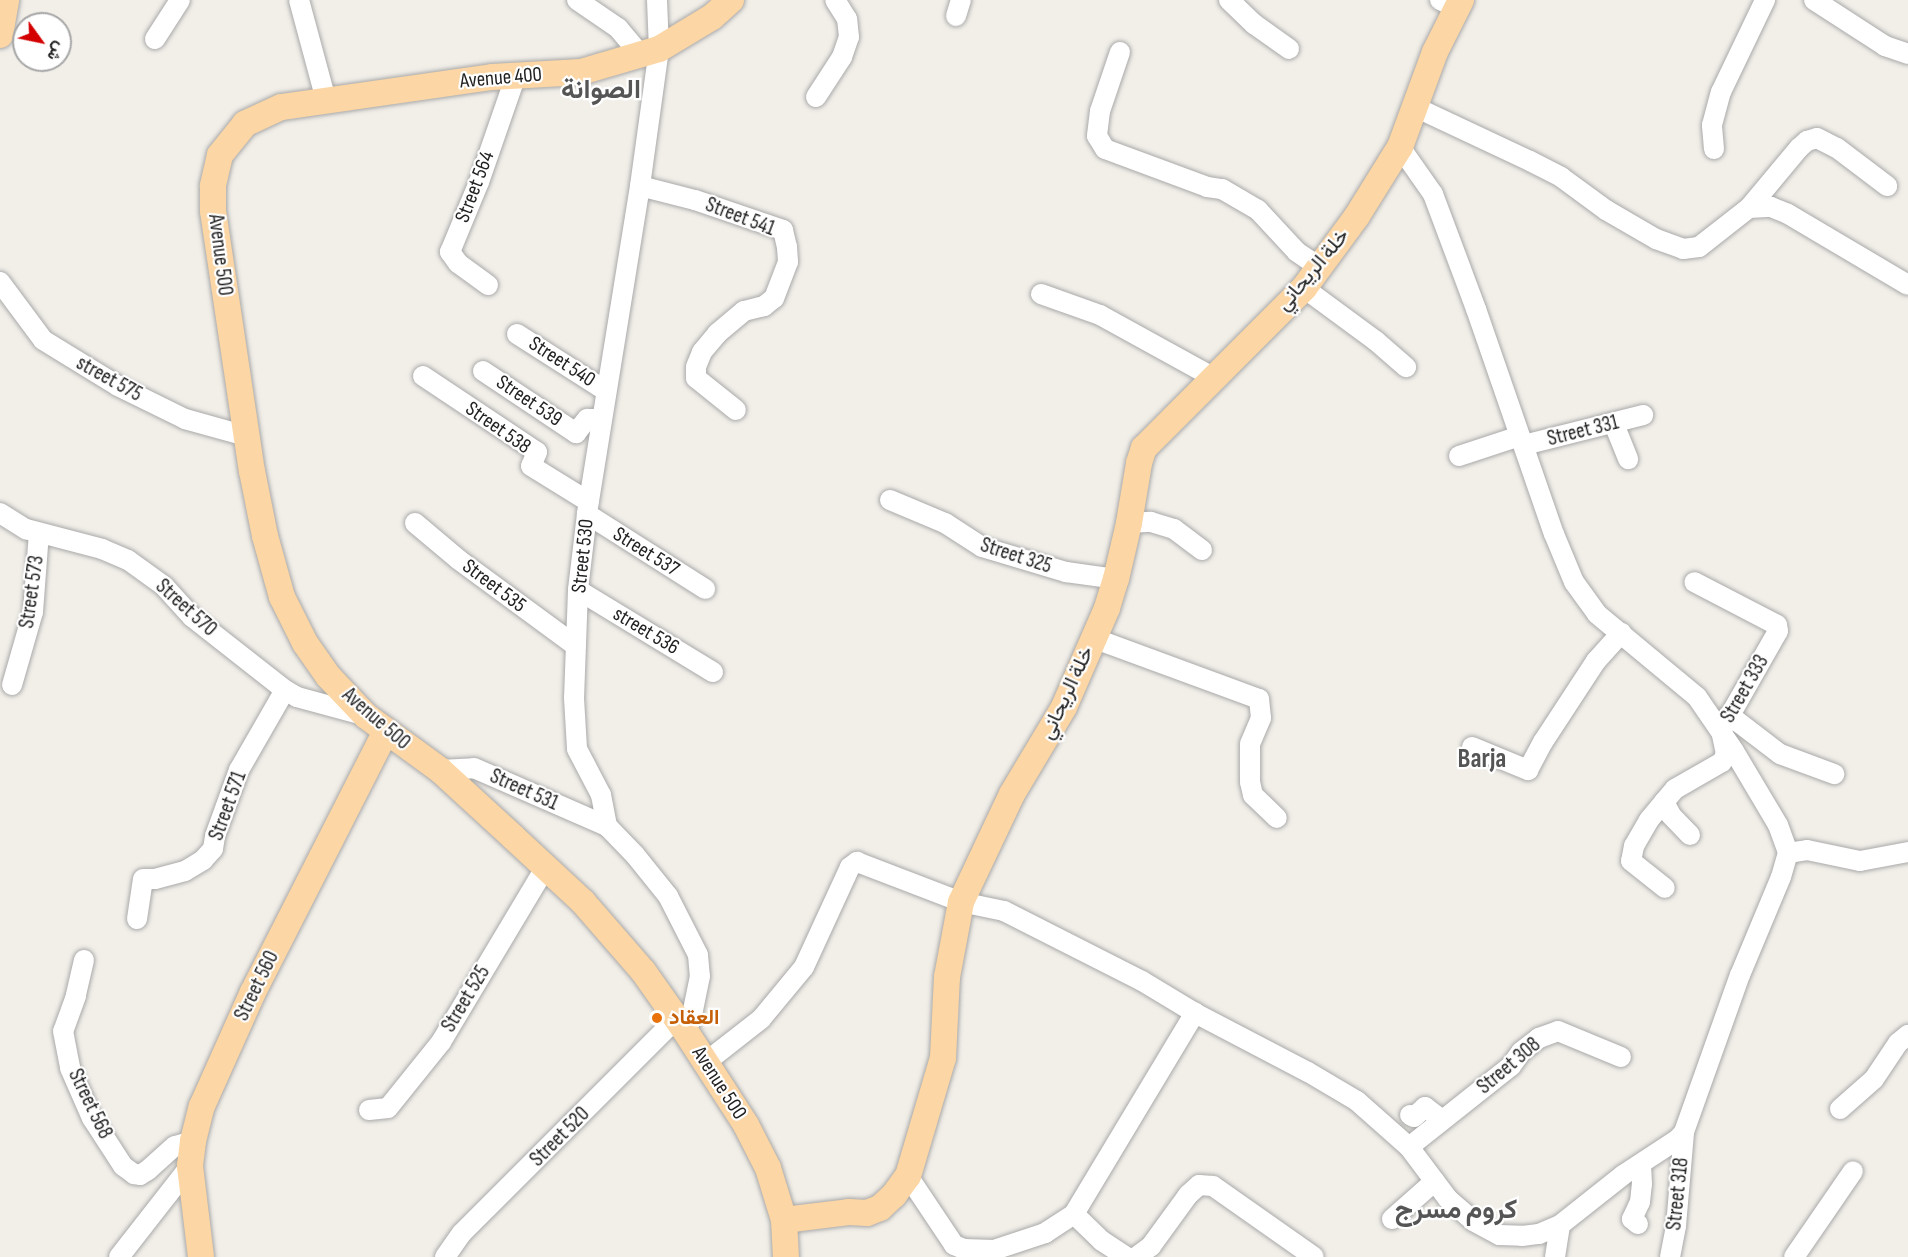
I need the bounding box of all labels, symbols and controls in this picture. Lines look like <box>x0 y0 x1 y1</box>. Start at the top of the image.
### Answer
north arrow <box>12 12 72 72</box>
text: ش <box>43 38 69 64</box>
street label: Avenue 400 <box>459 62 543 94</box>
district label: الصوانة <box>561 75 641 107</box>
street label: Street 564 <box>450 148 500 226</box>
street label: Street 541 <box>702 192 778 242</box>
street label: Avenue 500 <box>203 213 237 297</box>
street label: خلة الريحاني <box>1271 224 1355 316</box>
street label: Street 540 <box>524 331 600 393</box>
street label: street 575 <box>72 351 146 407</box>
street label: Street 539 <box>491 370 567 432</box>
street label: Street 538 <box>460 396 536 460</box>
street label: Street 331 <box>1545 410 1621 452</box>
street label: Street 530 <box>567 518 599 594</box>
street label: Street 537 <box>608 522 684 582</box>
street label: Street 325 <box>977 533 1055 579</box>
street label: Street 573 <box>14 554 50 630</box>
street label: Street 535 <box>457 554 531 618</box>
street label: Street 570 <box>150 574 222 642</box>
street label: street 536 <box>608 602 684 660</box>
street label: خلة الريحاني <box>1034 642 1100 744</box>
street label: Street 333 <box>1716 651 1774 727</box>
street label: Avenue 500 <box>337 683 415 755</box>
district label: Barja <box>1458 744 1506 776</box>
street label: Street 531 <box>486 764 562 816</box>
street label: Street 571 <box>204 768 252 844</box>
street label: Street 560 <box>229 947 285 1025</box>
street label: Street 525 <box>436 961 496 1037</box>
place label: العقاد <box>669 1005 719 1031</box>
marker: العقاد <box>650 1011 664 1025</box>
street label: Street 308 <box>1472 1032 1546 1100</box>
street label: Avenue 500 <box>686 1042 752 1124</box>
street label: Street 568 <box>62 1065 118 1143</box>
street label: Street 520 <box>525 1102 595 1172</box>
street label: Street 318 <box>1662 1156 1694 1232</box>
district label: كروم مسرج <box>1395 1195 1517 1227</box>

